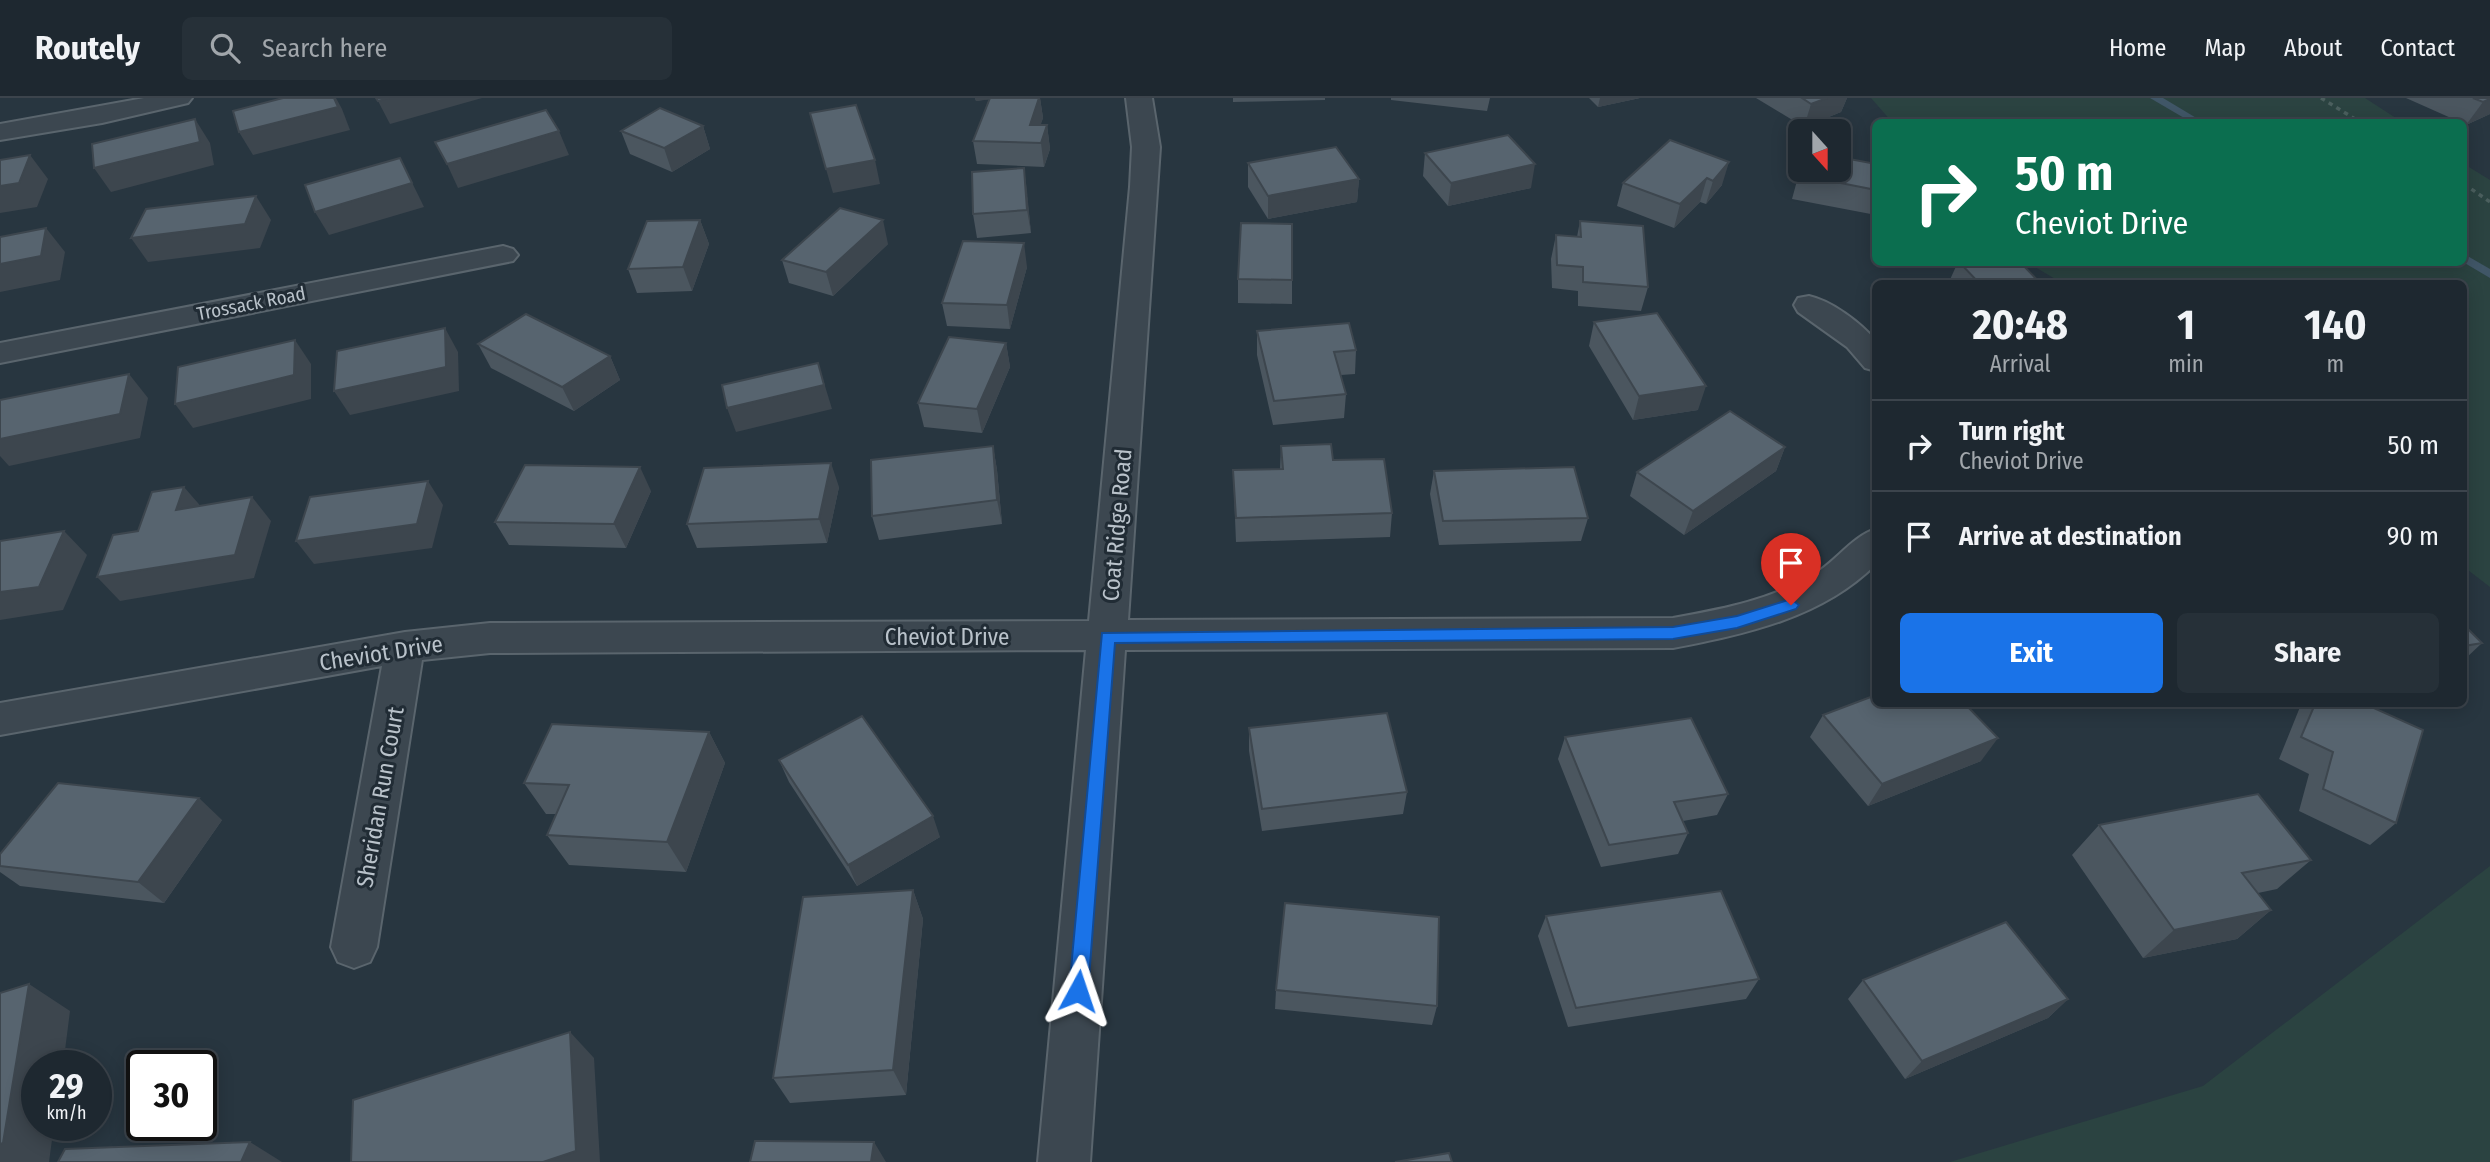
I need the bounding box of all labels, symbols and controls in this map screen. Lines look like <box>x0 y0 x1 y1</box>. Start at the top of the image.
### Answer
search box <box>182 17 672 80</box>
text: Routely <box>35 28 140 68</box>
icon: search <box>206 29 244 67</box>
text: Search here <box>262 33 387 64</box>
text: Home <box>2109 34 2166 62</box>
text: Map <box>2204 34 2246 62</box>
text: About <box>2284 34 2342 62</box>
text: Contact <box>2380 34 2455 62</box>
north arrow <box>1788 119 1852 182</box>
map controls <box>1788 119 1851 182</box>
text: 50 m <box>2015 144 2113 203</box>
icon: right <box>1900 147 1991 238</box>
text: Cheviot Drive <box>2015 204 2188 242</box>
street label: Trossack Road <box>195 282 307 325</box>
text: 20:48 <box>1972 300 2068 350</box>
text: 1 <box>2177 300 2195 350</box>
text: 140 <box>2304 300 2367 350</box>
text: Arrival <box>1990 350 2051 378</box>
text: min <box>2168 350 2204 378</box>
text: m <box>2327 350 2344 378</box>
text: Turn right <box>1959 416 2065 447</box>
icon: right <box>1900 427 1938 465</box>
text: 50 m <box>2387 430 2439 461</box>
text: Cheviot Drive <box>1959 447 2084 475</box>
street label: Coat Ridge Road <box>1096 448 1138 602</box>
icon: arrive <box>1900 518 1938 556</box>
text: Arrive at destination <box>1959 521 2182 552</box>
text: 90 m <box>2387 521 2439 552</box>
pin <box>1761 533 1821 605</box>
icon: arrive <box>1772 544 1810 582</box>
button: Exit <box>1900 613 2163 693</box>
button: Share <box>2177 613 2439 693</box>
street label: Cheviot Drive <box>885 623 1009 651</box>
street label: Cheviot Drive <box>317 629 445 677</box>
street label: Sheridan Run Court <box>350 704 410 889</box>
position arrow <box>1041 954 1115 1028</box>
speed limit sign: 30 <box>126 1050 217 1141</box>
text: 29 <box>49 1065 84 1107</box>
text: km/h <box>46 1102 87 1124</box>

